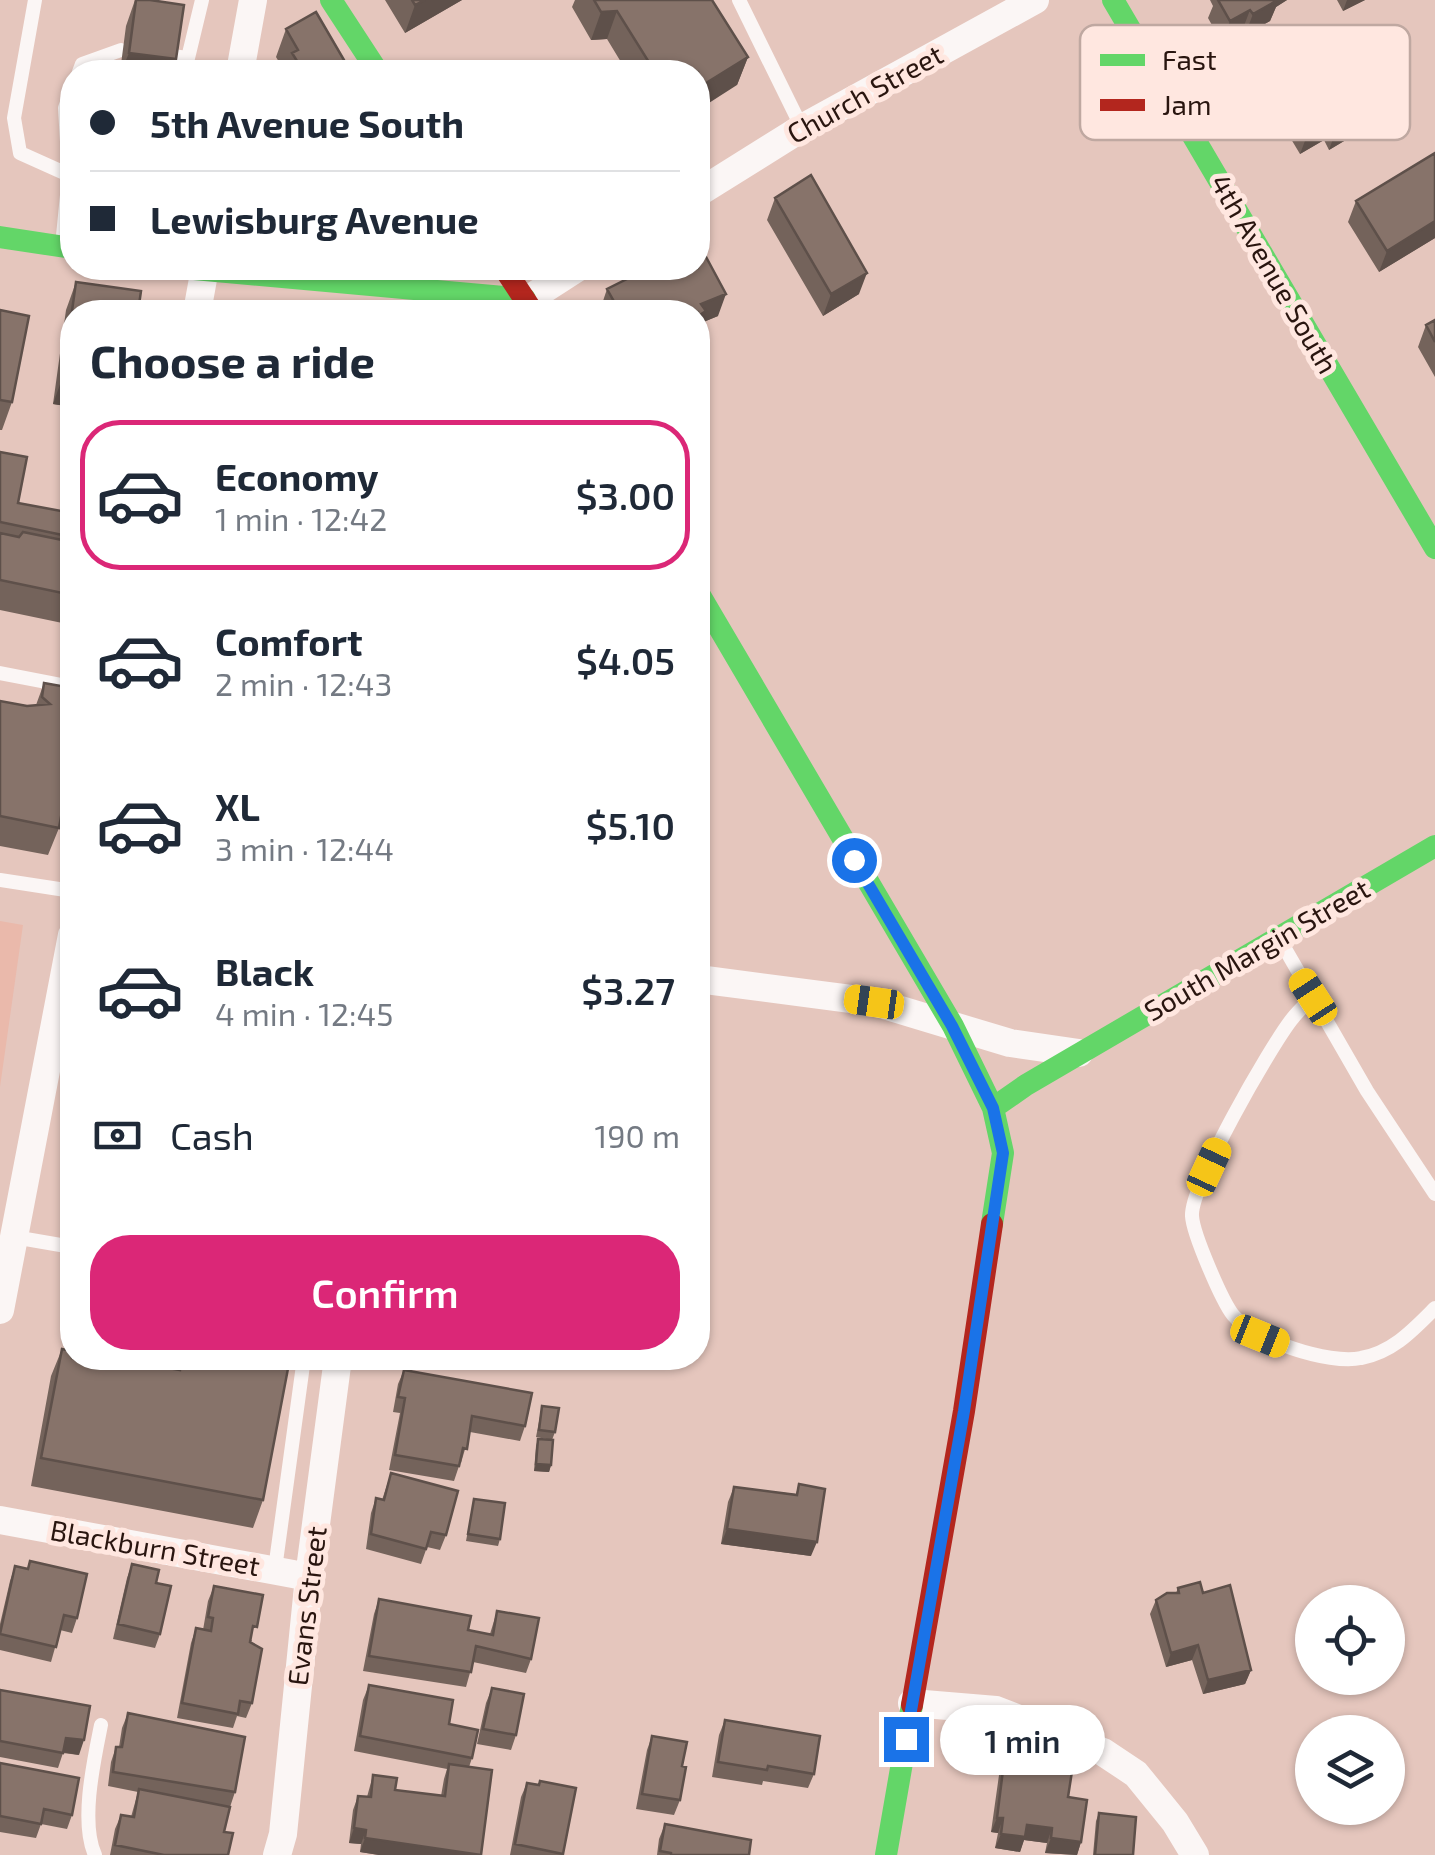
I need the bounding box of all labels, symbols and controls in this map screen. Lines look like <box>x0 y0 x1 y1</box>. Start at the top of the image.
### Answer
legend <box>1080 25 1410 140</box>
street label: Church Street <box>781 36 948 150</box>
text: Fast <box>1162 42 1217 76</box>
text: Jam <box>1162 87 1211 121</box>
text: 5th Avenue South <box>150 100 464 146</box>
street label: 4th Avenue South <box>1204 168 1346 379</box>
text: Lewisburg Avenue <box>150 196 479 242</box>
text: Choose a ride <box>90 333 375 387</box>
icon: car <box>95 450 185 540</box>
text: Economy <box>215 453 379 499</box>
text: $3.00 <box>576 472 675 518</box>
text: 1 min · 12:42 <box>215 499 387 537</box>
icon: car <box>95 615 185 705</box>
text: Comfort <box>215 618 363 664</box>
text: $4.05 <box>576 637 675 683</box>
text: 2 min · 12:43 <box>215 664 392 702</box>
icon: car <box>95 780 185 870</box>
text: XL <box>215 783 260 829</box>
text: $5.10 <box>586 802 675 848</box>
text: 3 min · 12:44 <box>215 829 394 867</box>
route start <box>832 838 877 883</box>
street label: South Margin Street <box>1138 871 1375 1028</box>
icon: car <box>95 945 185 1035</box>
text: Black <box>215 948 314 994</box>
car <box>1284 964 1342 1030</box>
text: $3.27 <box>581 967 675 1013</box>
car <box>842 983 906 1021</box>
text: 4 min · 12:45 <box>215 994 393 1032</box>
icon: cash <box>90 1108 145 1163</box>
text: Cash <box>170 1112 254 1158</box>
text: 190 m <box>594 1116 680 1154</box>
car <box>1183 1133 1235 1201</box>
button: Confirm <box>90 1235 680 1350</box>
car <box>1227 1311 1293 1361</box>
street label: Blackburn Street <box>48 1512 263 1582</box>
street label: Evans Street <box>279 1524 333 1688</box>
map controls <box>1295 1585 1405 1825</box>
button: locate <box>1295 1585 1405 1695</box>
callout: 1 min <box>941 1704 1106 1774</box>
button: layers <box>1295 1715 1405 1825</box>
route end <box>884 1717 929 1762</box>
text: 1 min <box>985 1721 1060 1759</box>

